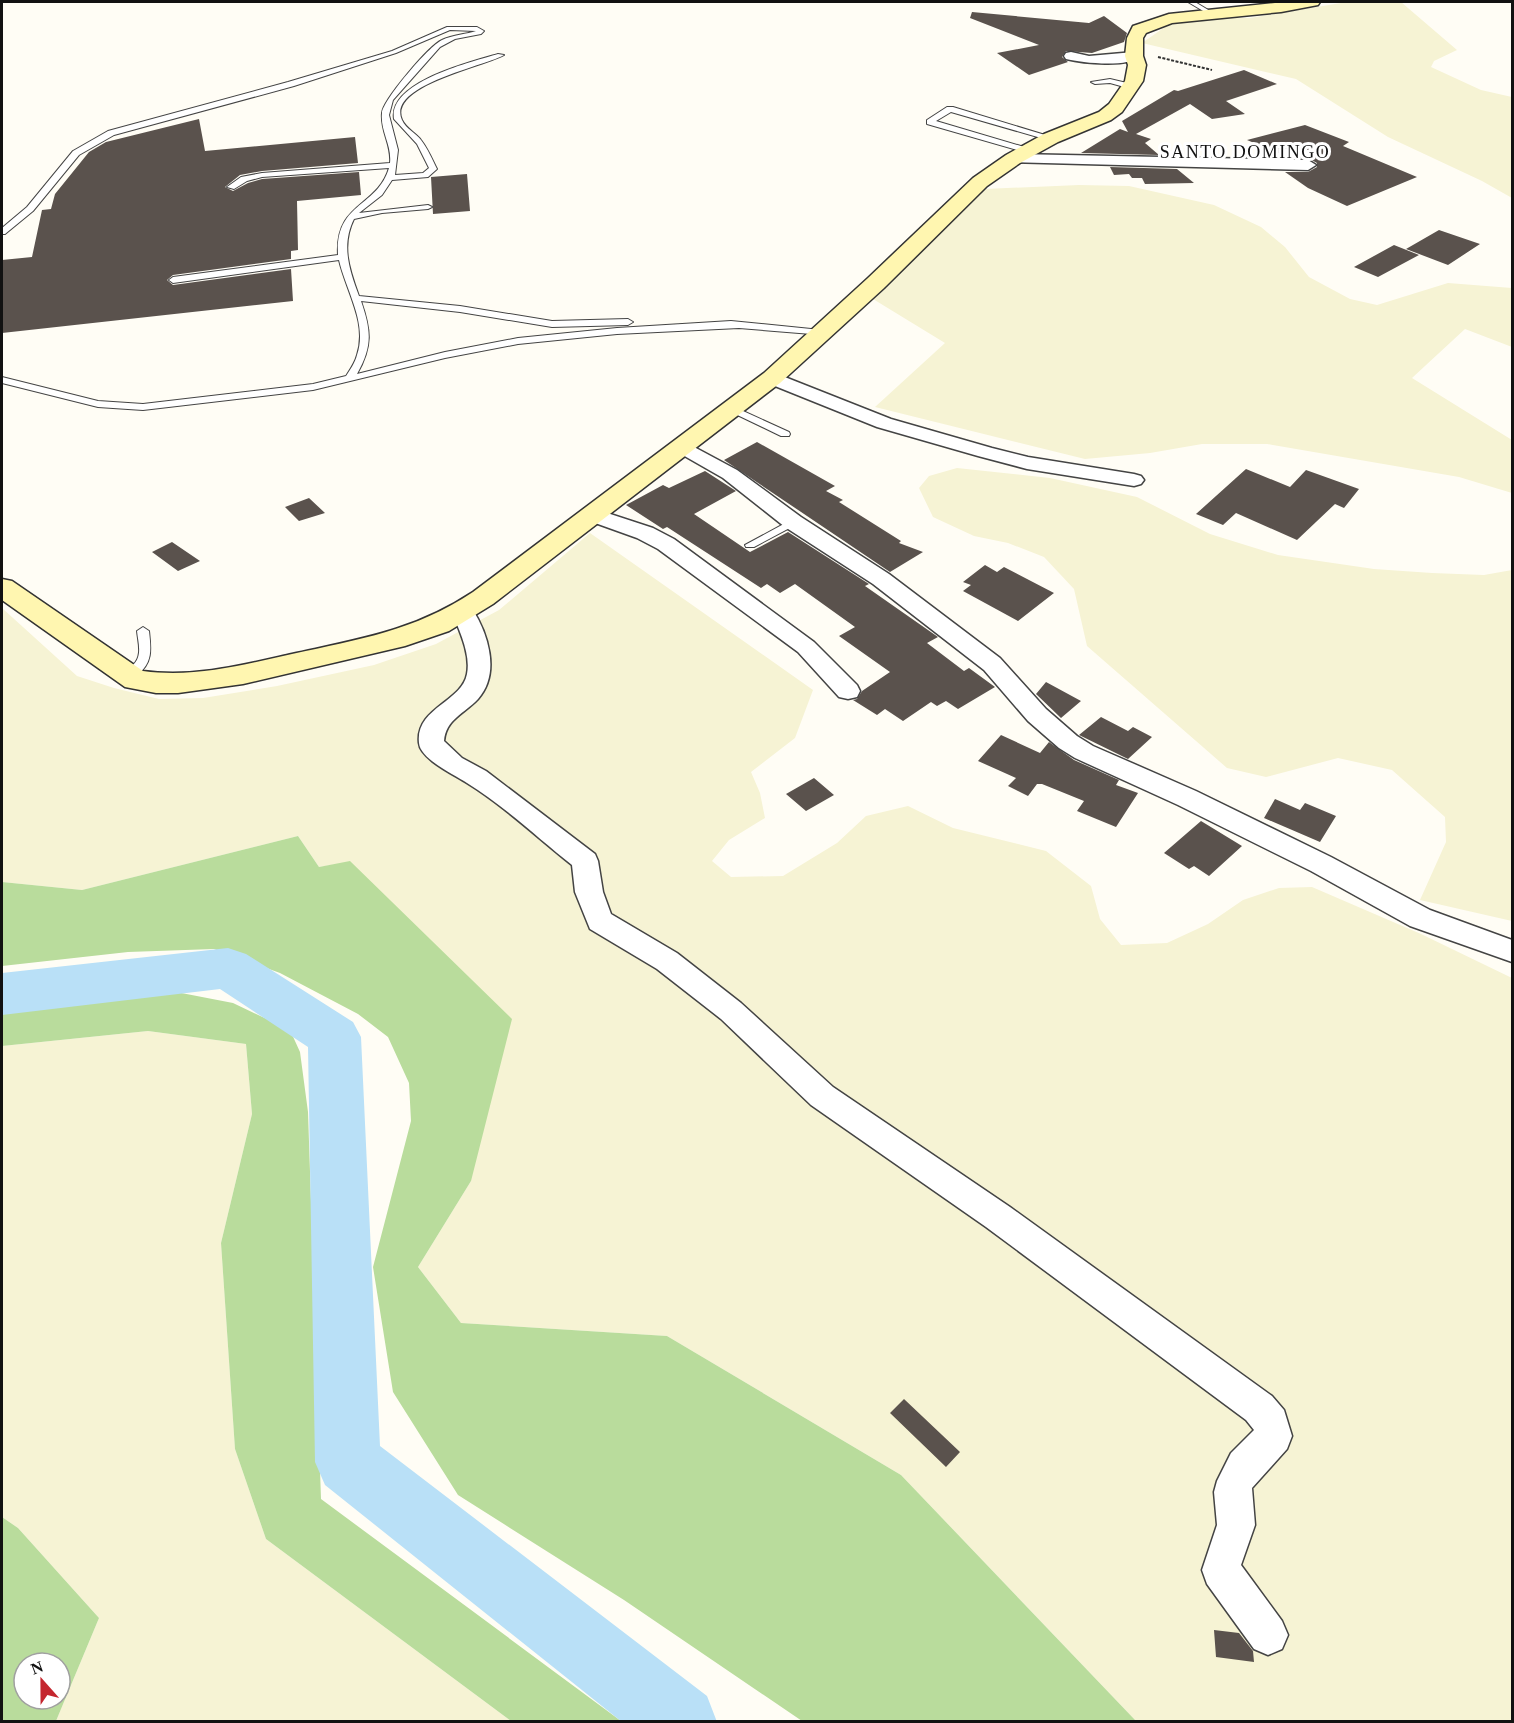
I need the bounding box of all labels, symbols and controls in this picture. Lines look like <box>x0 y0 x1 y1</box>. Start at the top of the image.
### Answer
district label: SANTO DOMINGO <box>1160 142 1330 162</box>
north arrow <box>12 1651 72 1711</box>
text: N <box>28 1657 46 1677</box>

